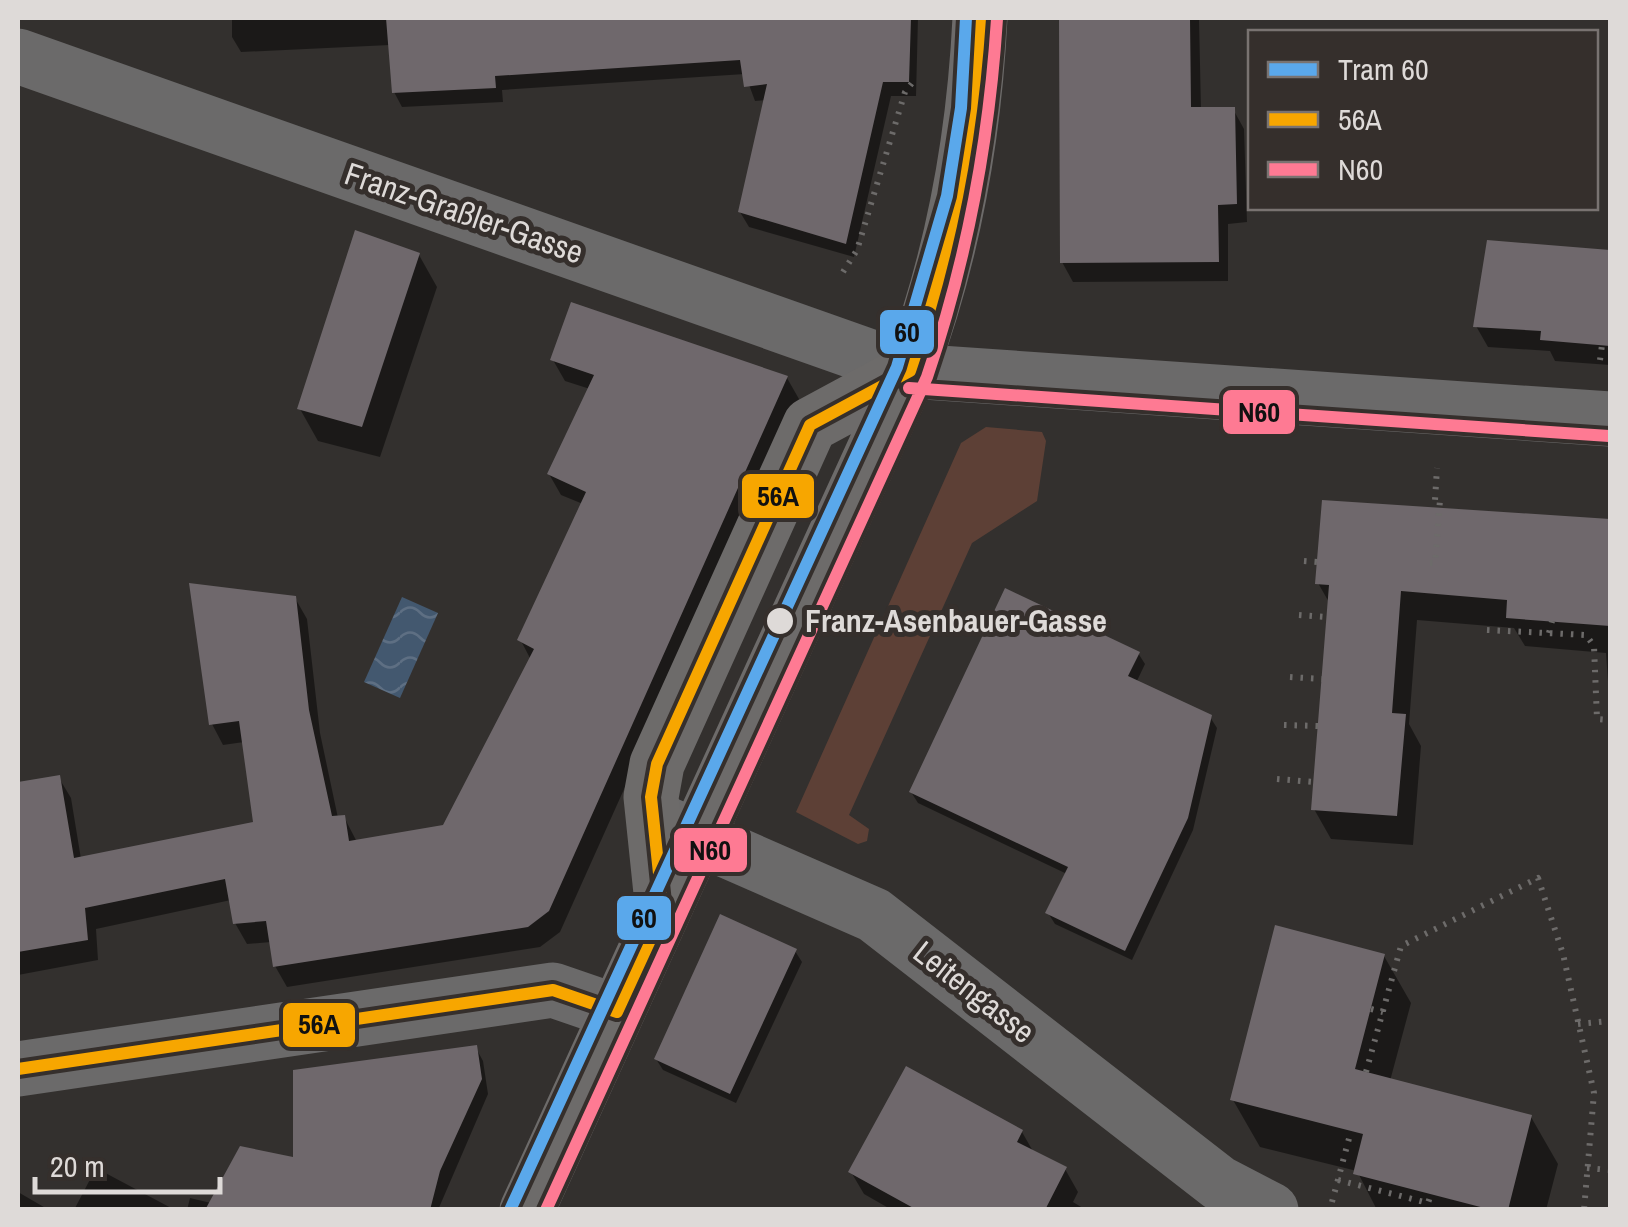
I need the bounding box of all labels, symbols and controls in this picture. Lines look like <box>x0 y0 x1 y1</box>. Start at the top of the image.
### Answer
legend <box>1248 30 1598 210</box>
text: Tram 60 <box>1338 49 1429 89</box>
text: 56A <box>1338 99 1382 139</box>
text: N60 <box>1338 149 1383 189</box>
street label: Franz-Graßler-Gasse <box>339 152 589 273</box>
line badge: 60 <box>878 308 936 356</box>
text: 60 <box>894 313 920 351</box>
line badge: N60 <box>1221 388 1297 436</box>
text: N60 <box>1238 393 1280 431</box>
line badge: 56A <box>740 472 816 520</box>
text: 56A <box>757 477 799 515</box>
place label: Franz-Asenbauer-Gasse <box>805 599 1107 642</box>
marker: Franz-Asenbauer-Gasse <box>764 605 796 637</box>
line badge: N60 <box>672 826 749 874</box>
text: N60 <box>689 831 731 869</box>
line badge: 60 <box>615 894 673 942</box>
text: 60 <box>631 899 657 937</box>
street label: Leitengasse <box>905 931 1044 1053</box>
line badge: 56A <box>281 1001 357 1049</box>
text: 56A <box>298 1005 340 1043</box>
scale bar <box>35 1132 220 1194</box>
text: 20 m <box>50 1146 105 1186</box>

